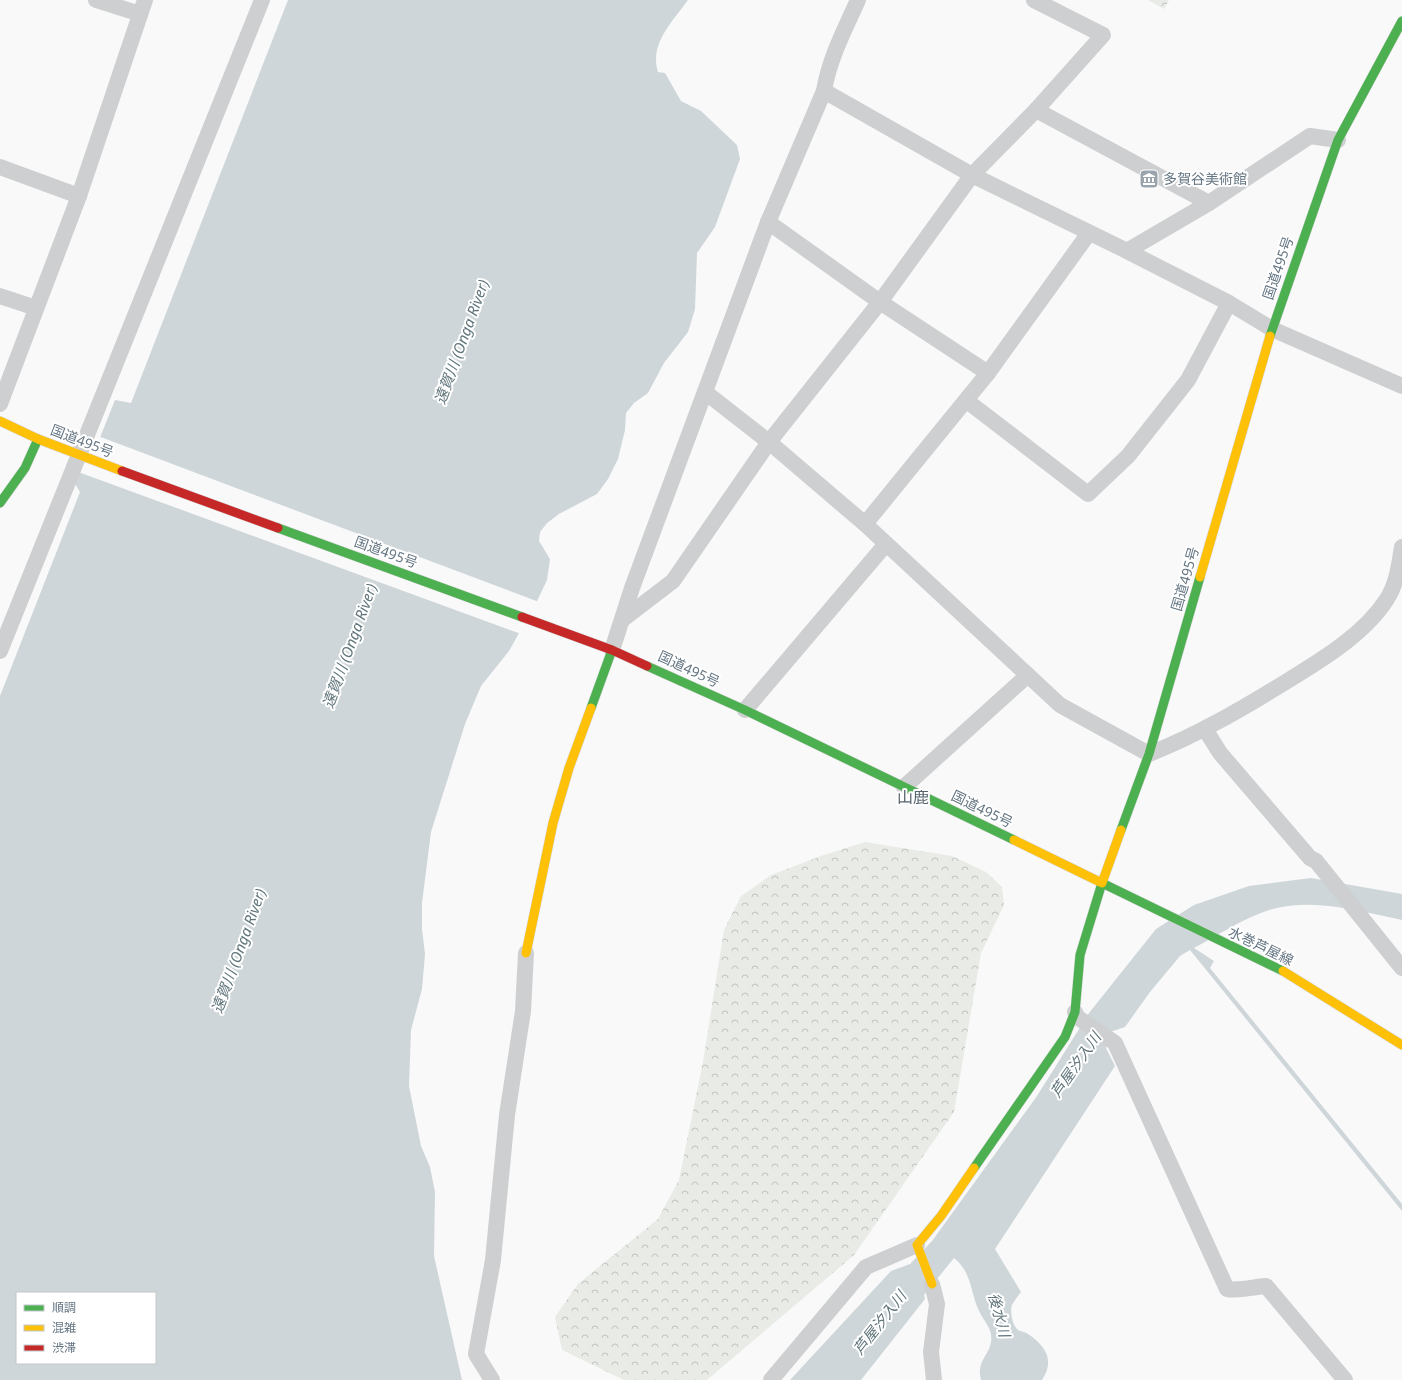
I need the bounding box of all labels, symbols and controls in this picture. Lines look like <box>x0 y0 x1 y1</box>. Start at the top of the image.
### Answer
museum icon: 多賀谷美術館 <box>1138 168 1160 190</box>
place label: 多賀谷美術館 <box>1163 169 1247 188</box>
street label: 国道495号 <box>1258 234 1297 302</box>
water label: 遠賀川 (Onga River) <box>429 277 493 407</box>
street label: 国道495号 <box>48 420 116 461</box>
street label: 国道495号 <box>352 531 420 572</box>
street label: 国道495号 <box>1166 545 1203 613</box>
water label: 遠賀川 (Onga River) <box>317 581 381 711</box>
street label: 国道495号 <box>655 646 723 691</box>
district label: 山鹿 <box>897 786 929 808</box>
street label: 国道495号 <box>948 786 1016 832</box>
water label: 遠賀川 (Onga River) <box>206 886 270 1016</box>
street label: 水巻芦屋線 <box>1226 922 1297 969</box>
water label: 芦屋汐入川 <box>1045 1026 1106 1101</box>
water label: 芦屋汐入川 <box>848 1285 911 1358</box>
water label: 後水川 <box>984 1290 1016 1341</box>
legend <box>16 1292 156 1364</box>
text: 順調 <box>52 1299 76 1316</box>
text: 混雑 <box>52 1319 76 1336</box>
text: 渋滞 <box>52 1339 76 1356</box>

